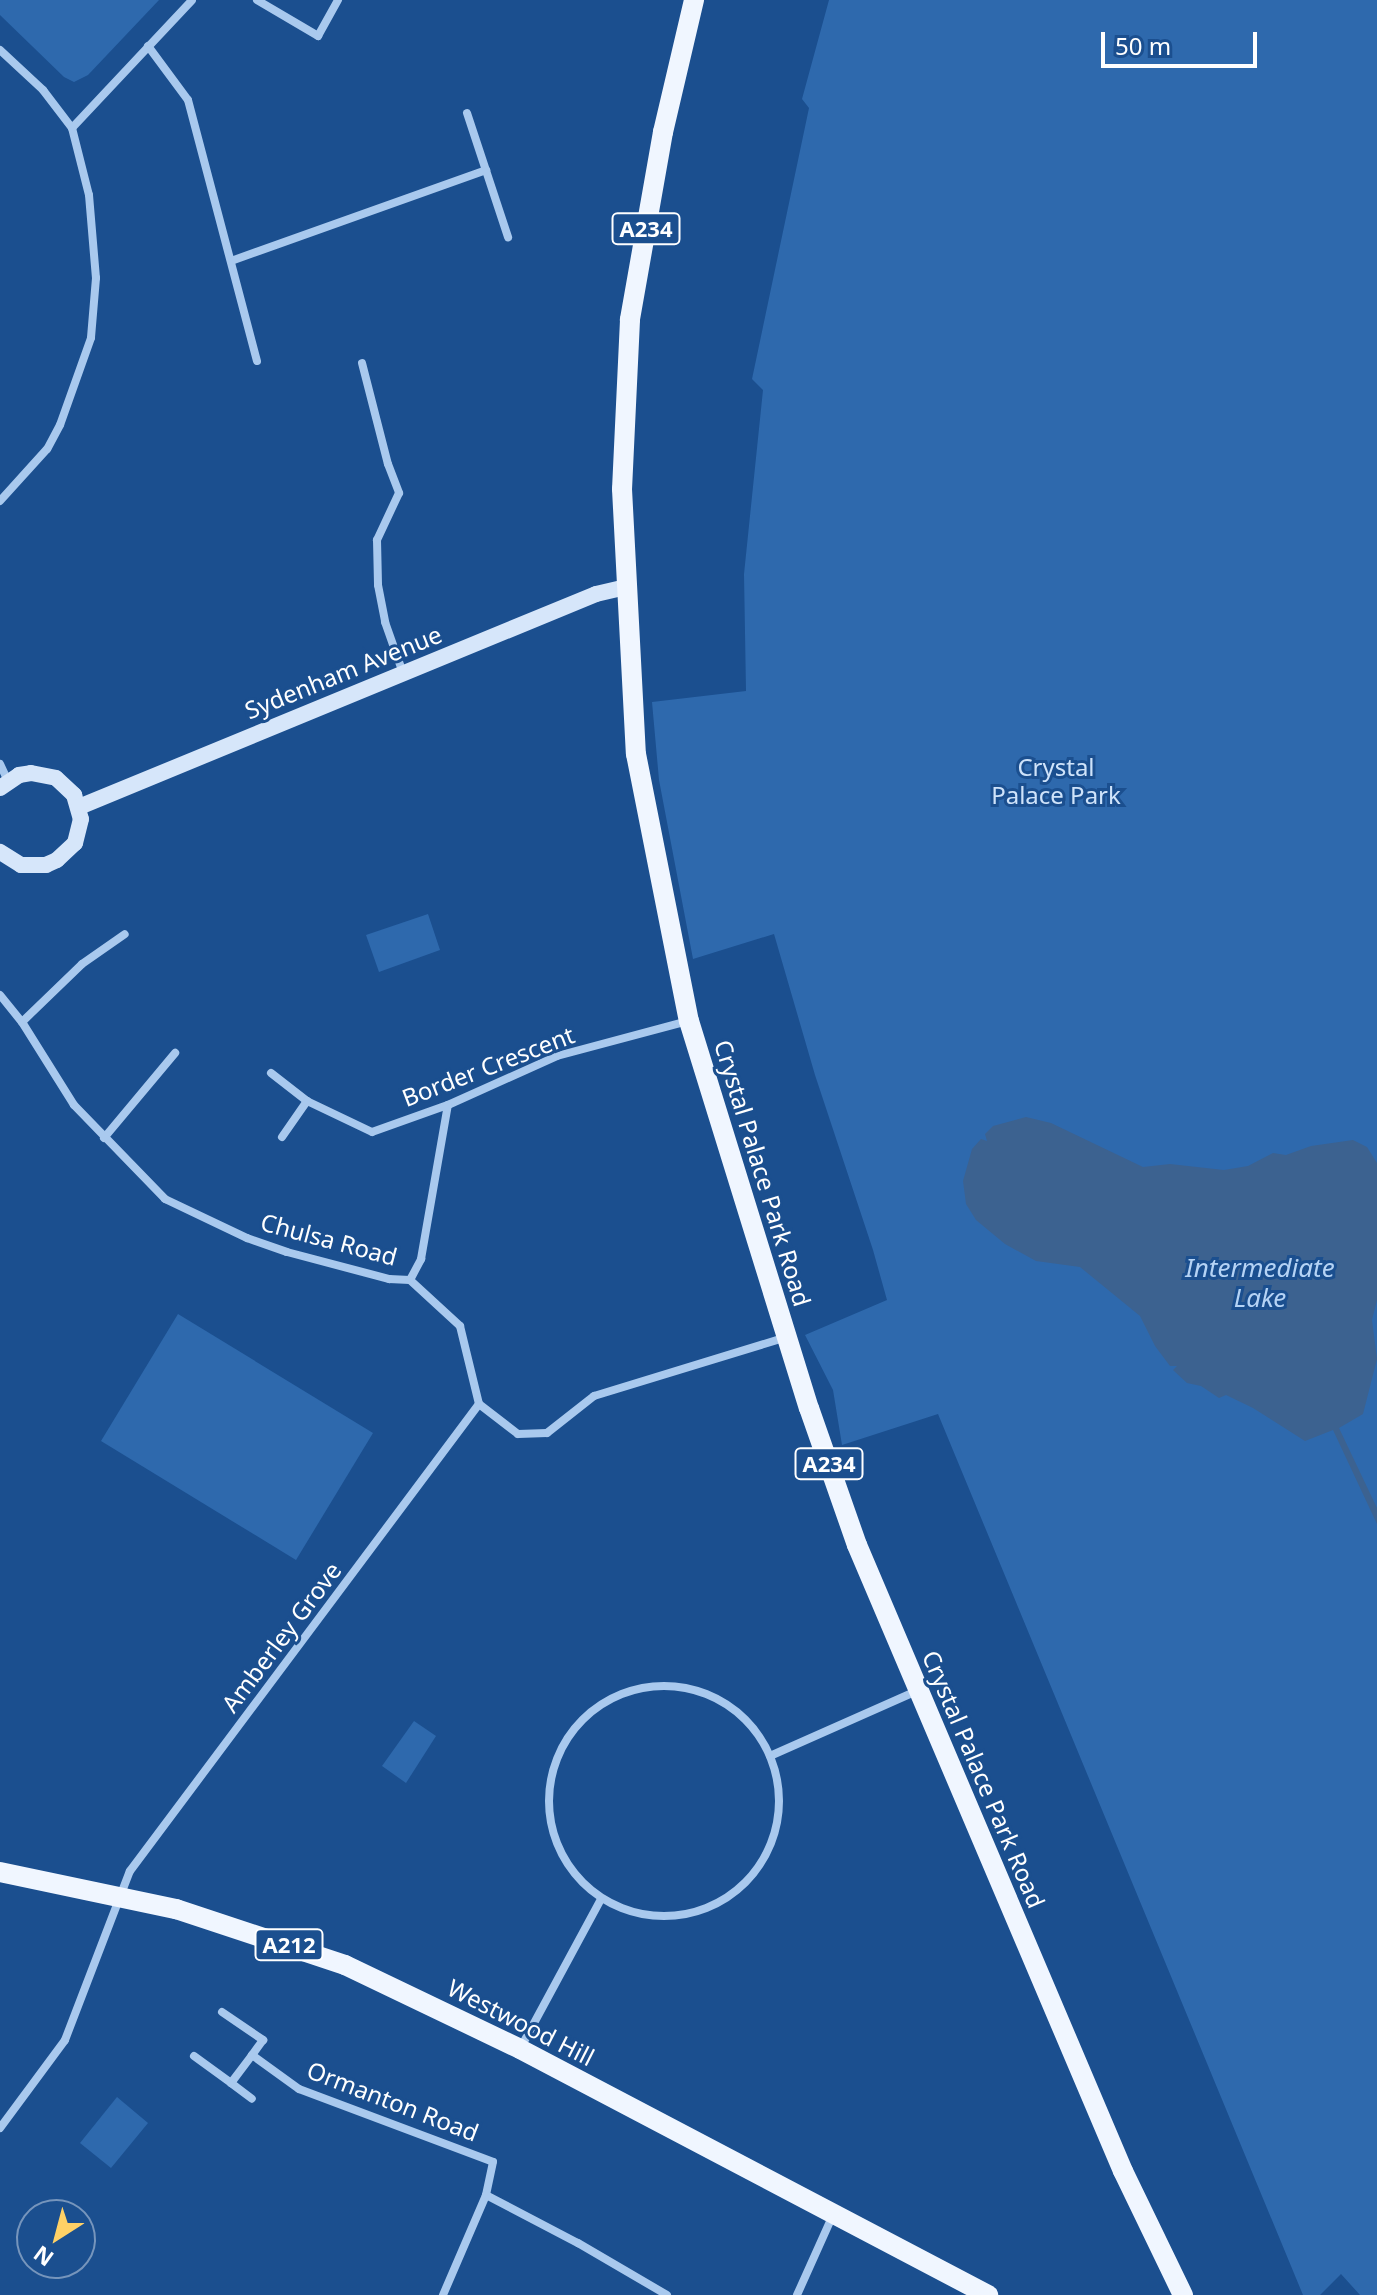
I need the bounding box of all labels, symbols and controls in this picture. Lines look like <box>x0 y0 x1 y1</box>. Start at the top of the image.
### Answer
scale bar <box>1105 16 1261 66</box>
text: 50 m <box>1115 29 1171 62</box>
road number: A234 <box>610 211 682 247</box>
street label: Sydenham Avenue <box>240 619 446 725</box>
park label: Crystal Palace Park <box>991 753 1121 809</box>
street label: Border Crescent <box>398 1020 578 1112</box>
street label: Crystal Palace Park Road <box>709 1036 817 1310</box>
street label: Chulsa Road <box>258 1207 400 1271</box>
water label: Intermediate Lake <box>1185 1252 1335 1314</box>
road number: A234 <box>793 1446 865 1482</box>
street label: Amberley Grove <box>215 1556 347 1718</box>
street label: Crystal Palace Park Road <box>917 1646 1051 1912</box>
road number: A212 <box>253 1927 325 1963</box>
street label: Westwood Hill <box>443 1973 599 2071</box>
street label: Ormanton Road <box>303 2055 483 2147</box>
north arrow <box>16 2199 96 2279</box>
text: N <box>27 2239 59 2274</box>

